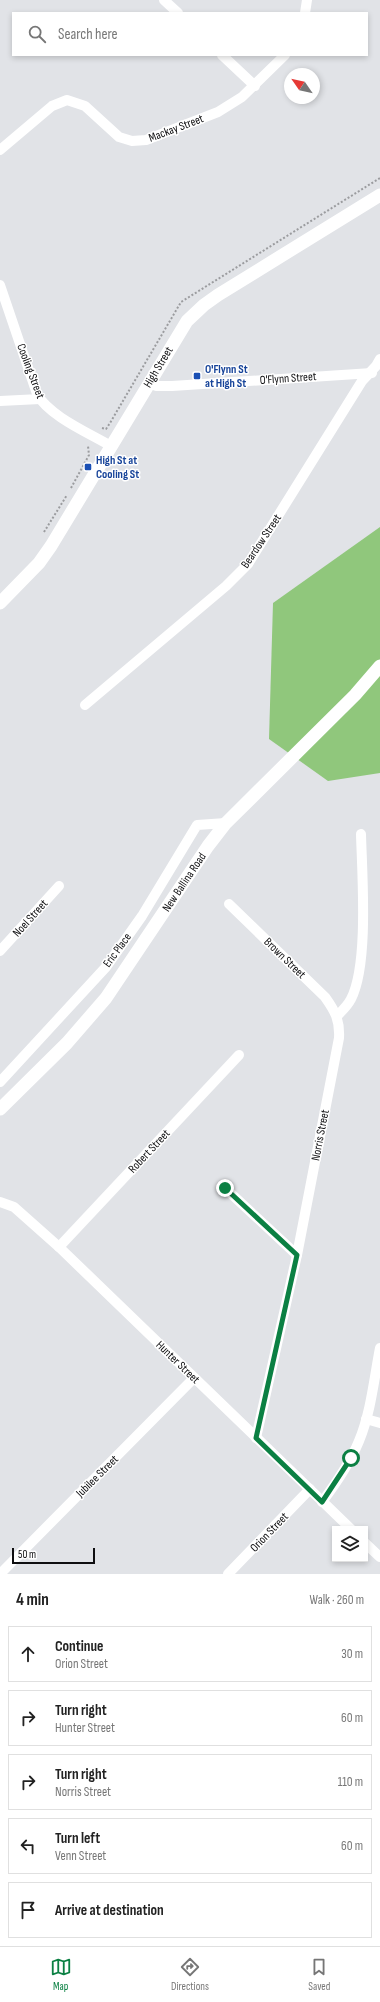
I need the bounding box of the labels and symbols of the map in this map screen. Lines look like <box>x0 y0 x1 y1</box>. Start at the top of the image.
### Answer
north arrow <box>284 68 320 104</box>
street label: Mackay Street <box>147 111 206 146</box>
street label: Cooling Street <box>13 342 48 401</box>
street label: High Street <box>140 344 177 391</box>
place label: O'Flynn St at High St <box>205 362 248 391</box>
street label: O'Flynn Street <box>259 369 317 388</box>
marker: O'Flynn St at High St <box>192 371 202 381</box>
place label: High St at Cooling St <box>96 453 139 482</box>
marker: High St at Cooling St <box>83 462 93 472</box>
street label: Beardow Street <box>238 511 285 571</box>
street label: New Ballina Road <box>159 850 210 915</box>
street label: Noel Street <box>10 896 51 940</box>
street label: Eric Place <box>100 930 135 970</box>
street label: Brown Street <box>261 935 309 982</box>
street label: Norris Street <box>308 1108 333 1162</box>
street label: Robert Street <box>125 1126 174 1176</box>
route end <box>216 1179 234 1197</box>
street label: Hunter Street <box>153 1338 203 1387</box>
route start <box>342 1449 360 1467</box>
street label: Jubilee Street <box>72 1452 122 1501</box>
street label: Orion Street <box>247 1509 292 1555</box>
scale bar <box>12 1546 95 1565</box>

